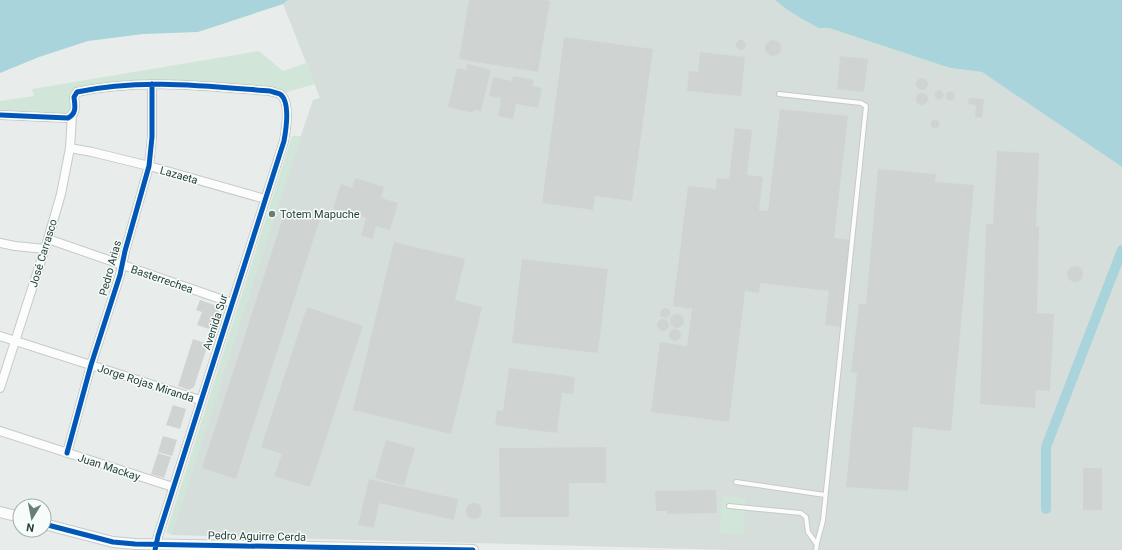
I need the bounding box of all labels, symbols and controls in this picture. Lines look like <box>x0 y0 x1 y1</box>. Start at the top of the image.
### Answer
street label: Lazaeta <box>158 164 199 187</box>
place label: Totem Mapuche <box>280 208 360 221</box>
marker: Totem Mapuche <box>267 209 277 219</box>
street label: José Carrasco <box>27 217 60 289</box>
street label: Pedro Arias <box>97 239 124 297</box>
street label: Basterrechea <box>129 263 195 296</box>
street label: Avenida Sur <box>200 292 231 352</box>
street label: Jorge Rojas Miranda <box>96 362 196 405</box>
street label: Juan Mackay <box>76 451 142 484</box>
north arrow <box>12 498 52 538</box>
text: N <box>25 520 35 534</box>
street label: Pedro Aguirre Cerda <box>208 529 306 544</box>

